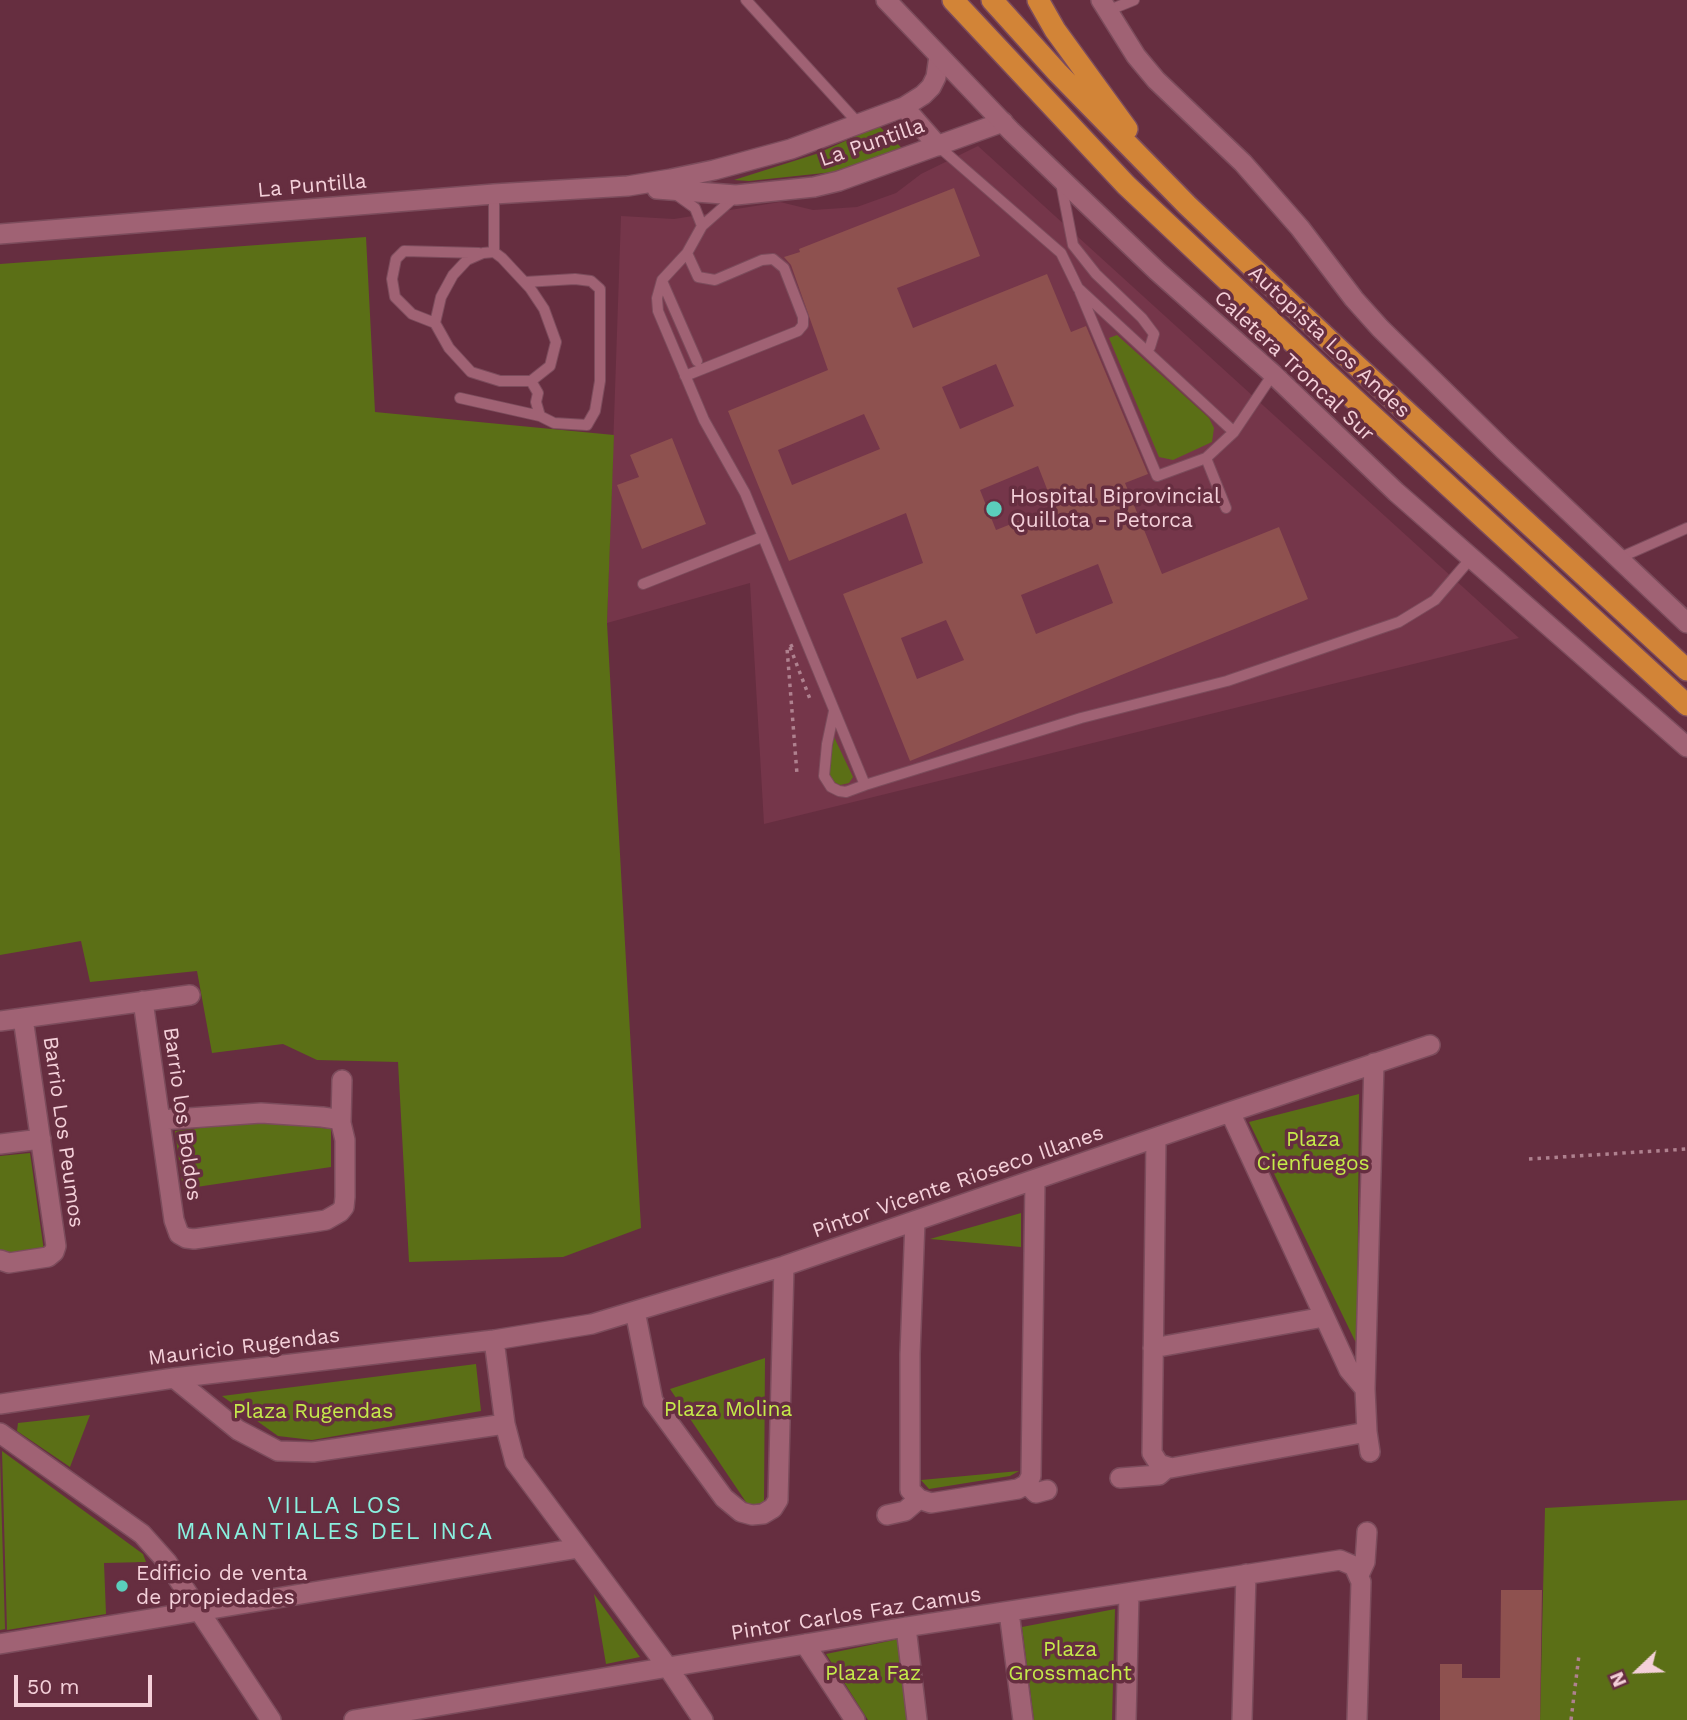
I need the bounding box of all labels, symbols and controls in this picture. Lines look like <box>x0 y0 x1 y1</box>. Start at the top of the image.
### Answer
street label: La Puntilla <box>816 113 928 173</box>
street label: La Puntilla <box>256 169 368 203</box>
street label: Autopista Los Andes <box>1243 261 1415 423</box>
street label: Caletera Troncal Sur <box>1209 285 1379 447</box>
place label: Hospital Biprovincial Quillota - Petorca <box>1010 484 1220 534</box>
marker: Hospital Biprovincial Quillota - Petorca <box>984 499 1004 519</box>
street label: Barrio los Boldos <box>157 1026 207 1202</box>
street label: Barrio Los Peumos <box>37 1035 89 1229</box>
street label: Pintor Vicente Rioseco Illanes <box>809 1120 1107 1244</box>
park label: Plaza Cienfuegos <box>1256 1127 1370 1177</box>
street label: Mauricio Rugendas <box>147 1323 341 1371</box>
park label: Plaza Molina <box>664 1397 792 1423</box>
park label: Plaza Rugendas <box>233 1399 393 1425</box>
district label: VILLA LOS MANANTIALES DEL INCA <box>178 1492 492 1546</box>
place label: Edificio de venta de propiedades <box>136 1561 308 1611</box>
marker: Edificio de venta de propiedades <box>114 1578 130 1594</box>
street label: Pintor Carlos Faz Camus <box>729 1582 983 1646</box>
north arrow <box>1603 1636 1673 1706</box>
park label: Plaza Grossmacht <box>1008 1637 1132 1687</box>
scale bar <box>18 1660 156 1704</box>
park label: Plaza Faz <box>825 1661 921 1687</box>
text: N <box>1605 1668 1632 1690</box>
text: 50 m <box>27 1674 79 1699</box>

